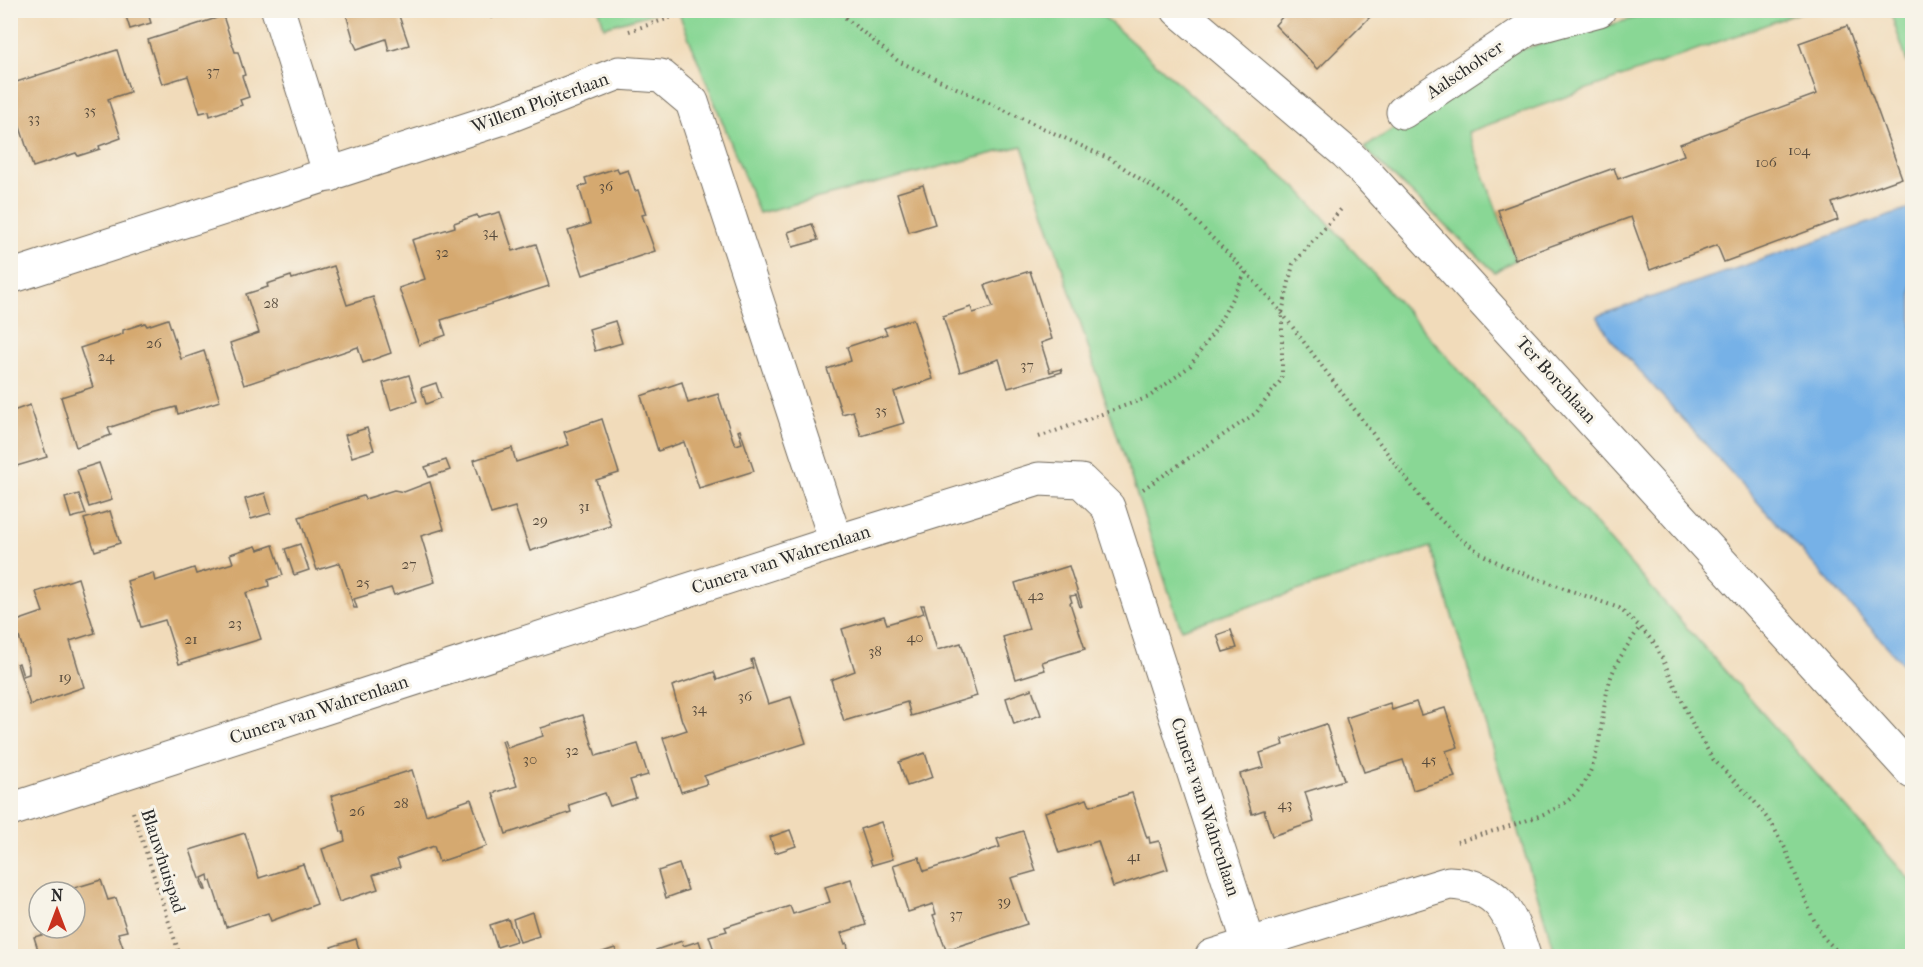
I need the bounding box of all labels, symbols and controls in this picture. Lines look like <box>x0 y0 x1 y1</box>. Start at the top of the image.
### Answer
street label: Aalscholver <box>1422 36 1508 104</box>
house number: 37 <box>206 62 220 80</box>
street label: Willem Plojterlaan <box>467 68 612 138</box>
house number: 35 <box>84 101 96 119</box>
house number: 33 <box>28 109 40 127</box>
house number: 104 <box>1788 141 1811 159</box>
house number: 106 <box>1755 153 1778 171</box>
house number: 36 <box>599 177 614 195</box>
house number: 34 <box>482 223 499 241</box>
house number: 32 <box>435 243 449 261</box>
house number: 28 <box>263 294 279 312</box>
street label: Ter Borchlaan <box>1512 332 1601 428</box>
house number: 26 <box>146 334 163 352</box>
house number: 24 <box>98 347 115 365</box>
house number: 37 <box>1020 356 1034 374</box>
house number: 35 <box>875 401 887 419</box>
house number: 31 <box>578 497 590 515</box>
house number: 29 <box>532 511 548 529</box>
street label: Cunera van Wahrenlaan <box>689 521 874 599</box>
house number: 27 <box>402 555 416 573</box>
house number: 25 <box>356 573 370 591</box>
house number: 42 <box>1028 586 1045 604</box>
house number: 23 <box>228 614 242 632</box>
house number: 40 <box>906 628 924 646</box>
house number: 21 <box>184 630 198 648</box>
house number: 38 <box>868 642 882 660</box>
house number: 19 <box>58 668 72 686</box>
street label: Cunera van Wahrenlaan <box>227 671 412 749</box>
house number: 36 <box>738 687 753 705</box>
house number: 34 <box>691 699 708 717</box>
street label: Cunera van Wahrenlaan <box>1166 715 1244 900</box>
house number: 32 <box>565 741 579 759</box>
house number: 30 <box>523 750 537 768</box>
house number: 45 <box>1422 750 1436 768</box>
house number: 28 <box>393 794 409 812</box>
house number: 43 <box>1277 795 1293 813</box>
house number: 26 <box>349 802 366 820</box>
street label: Blauwhuispad <box>136 806 190 916</box>
house number: 41 <box>1127 847 1141 865</box>
north arrow <box>27 880 87 940</box>
text: N <box>51 886 64 905</box>
house number: 39 <box>997 892 1011 910</box>
house number: 37 <box>949 905 963 923</box>

